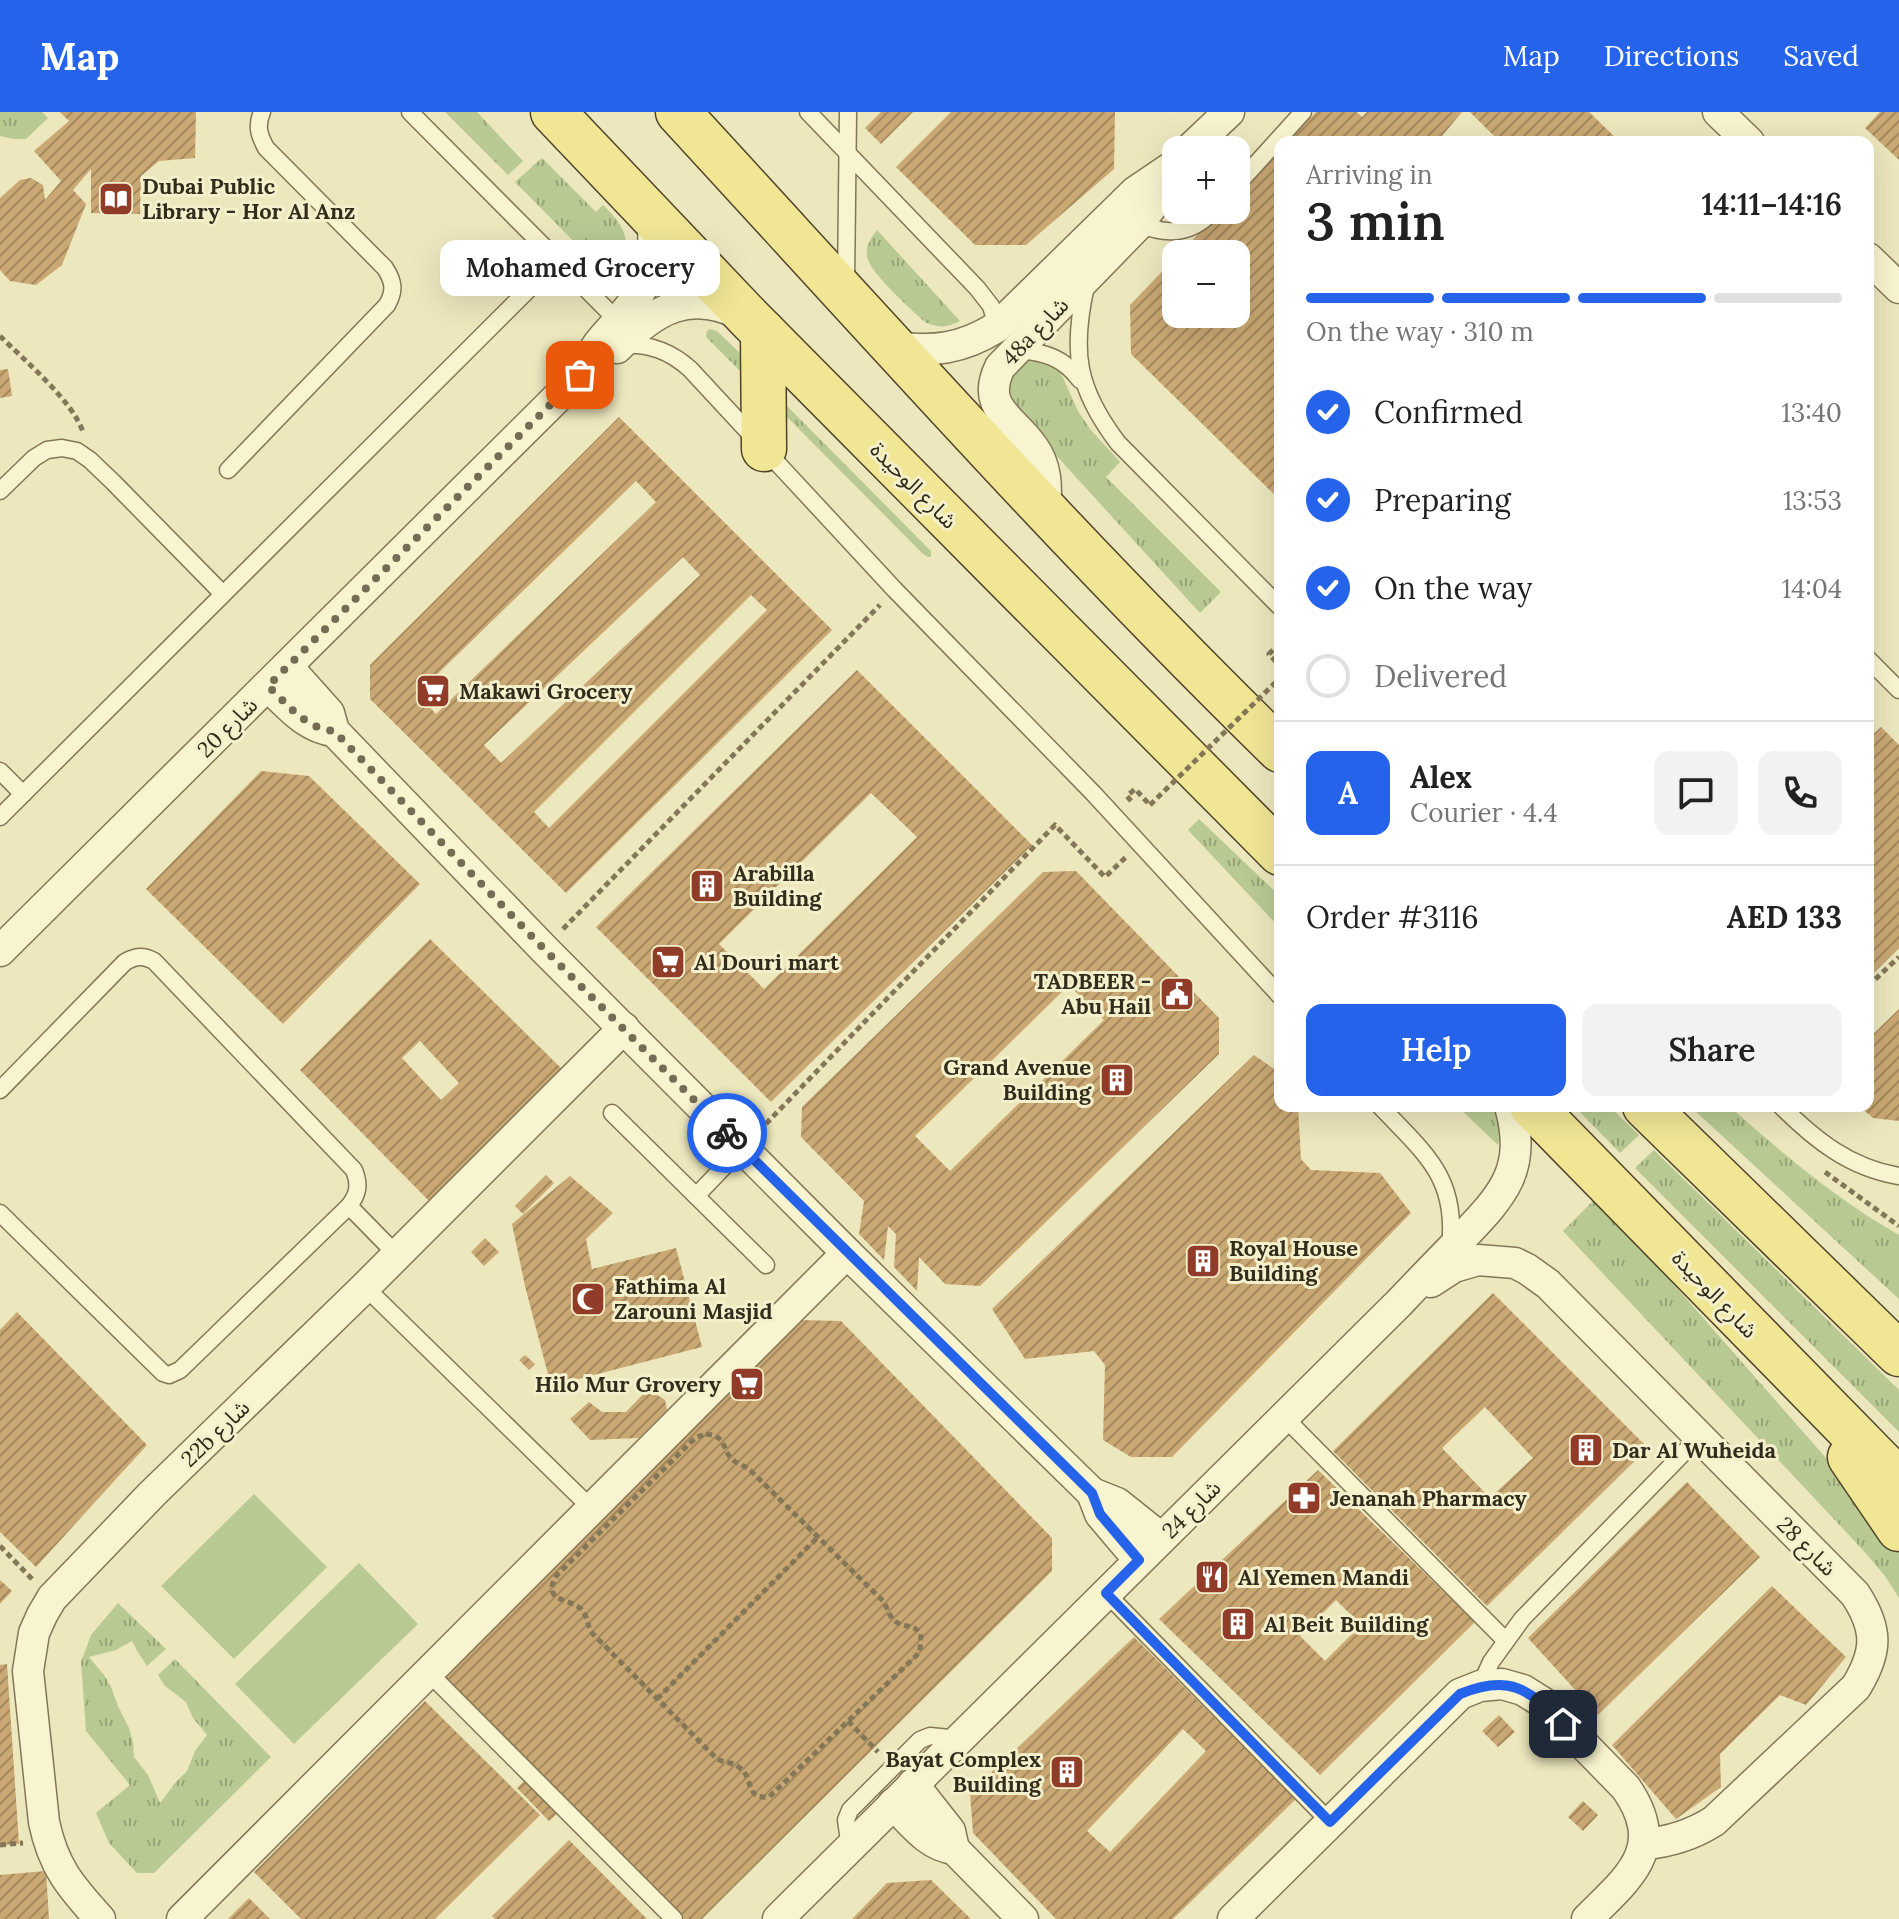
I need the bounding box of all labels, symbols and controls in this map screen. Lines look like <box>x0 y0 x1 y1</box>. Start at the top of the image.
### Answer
text: Map <box>40 32 119 80</box>
text: Map <box>1503 38 1560 74</box>
text: Directions <box>1604 38 1739 74</box>
text: Saved <box>1783 38 1859 74</box>
map controls <box>1162 136 1250 328</box>
button: + <box>1162 136 1250 224</box>
text: Arriving in <box>1306 158 1433 191</box>
place label: Dubai Public Library - Hor Al Anz <box>142 172 355 225</box>
library icon: Dubai Public Library - Hor Al Anz <box>97 180 135 218</box>
text: 14:11–14:16 <box>1701 185 1842 223</box>
text: 3 min <box>1306 188 1445 254</box>
callout: Mohamed Grocery <box>440 239 720 295</box>
button: − <box>1162 240 1250 328</box>
text: Mohamed Grocery <box>465 251 695 284</box>
street label: 48a شارع <box>996 291 1077 373</box>
text: On the way · 310 m <box>1306 315 1534 348</box>
pin <box>546 341 614 409</box>
icon: bag <box>558 353 602 397</box>
icon: check <box>1306 390 1350 434</box>
text: Confirmed <box>1374 393 1523 431</box>
text: 13:40 <box>1781 396 1842 429</box>
street label: شارع الوحيدة <box>862 436 963 537</box>
icon: check <box>1306 478 1350 522</box>
text: Preparing <box>1374 481 1511 519</box>
text: 13:53 <box>1783 484 1842 517</box>
icon: check <box>1306 566 1350 610</box>
text: On the way <box>1374 569 1532 607</box>
text: 14:04 <box>1782 572 1842 605</box>
text: Delivered <box>1374 657 1507 695</box>
supermarket icon: Makawi Grocery <box>414 672 452 710</box>
place label: Makawi Grocery <box>459 677 633 705</box>
street label: شارع 20 <box>191 691 265 765</box>
button: chat <box>1654 751 1738 835</box>
button: phone <box>1758 751 1842 835</box>
text: Alex <box>1410 758 1472 796</box>
text: A <box>1338 774 1358 812</box>
text: Courier · 4.4 <box>1410 796 1558 829</box>
place label: Arabilla Building <box>733 859 822 912</box>
building icon: Arabilla Building <box>688 867 726 905</box>
text: Order #3116 <box>1306 898 1478 936</box>
text: AED 133 <box>1727 898 1842 936</box>
supermarket icon: Al Douri mart <box>649 943 687 981</box>
place label: Al Douri mart <box>694 948 840 976</box>
place label: TADBEER - Abu Hail <box>1034 967 1151 1020</box>
public building icon: TADBEER - Abu Hail <box>1158 975 1196 1013</box>
button: Help <box>1306 1004 1566 1096</box>
button: Share <box>1582 1004 1842 1096</box>
place label: Grand Avenue Building <box>943 1053 1092 1106</box>
building icon: Grand Avenue Building <box>1098 1061 1136 1099</box>
courier <box>687 1093 767 1173</box>
icon: bike <box>705 1111 749 1155</box>
place label: Royal House Building <box>1229 1234 1358 1287</box>
building icon: Royal House Building <box>1184 1242 1222 1280</box>
street label: شارع الوحيدة <box>1664 1244 1764 1346</box>
place label: Fathima Al Zarouni Masjid <box>614 1272 773 1325</box>
mosque icon: Fathima Al Zarouni Masjid <box>569 1280 607 1318</box>
supermarket icon: Hilo Mur Grovery <box>728 1365 766 1403</box>
place label: Hilo Mur Grovery <box>535 1370 722 1398</box>
street label: 22b شارع <box>175 1393 257 1475</box>
building icon: Dar Al Wuheida <box>1567 1431 1605 1469</box>
place label: Dar Al Wuheida <box>1612 1436 1777 1464</box>
street label: شارع 24 <box>1156 1474 1228 1546</box>
pharmacy icon: Jenanah Pharmacy <box>1285 1479 1323 1517</box>
place label: Jenanah Pharmacy <box>1330 1484 1528 1512</box>
street label: شارع 28 <box>1769 1510 1843 1584</box>
restaurant icon: Al Yemen Mandi <box>1193 1558 1231 1596</box>
place label: Al Yemen Mandi <box>1238 1563 1409 1591</box>
building icon: Al Beit Building <box>1219 1605 1257 1643</box>
place label: Al Beit Building <box>1264 1610 1429 1638</box>
pin <box>1529 1690 1597 1758</box>
icon: home <box>1541 1702 1585 1746</box>
place label: Bayat Complex Building <box>885 1745 1042 1798</box>
building icon: Bayat Complex Building <box>1048 1753 1086 1791</box>

